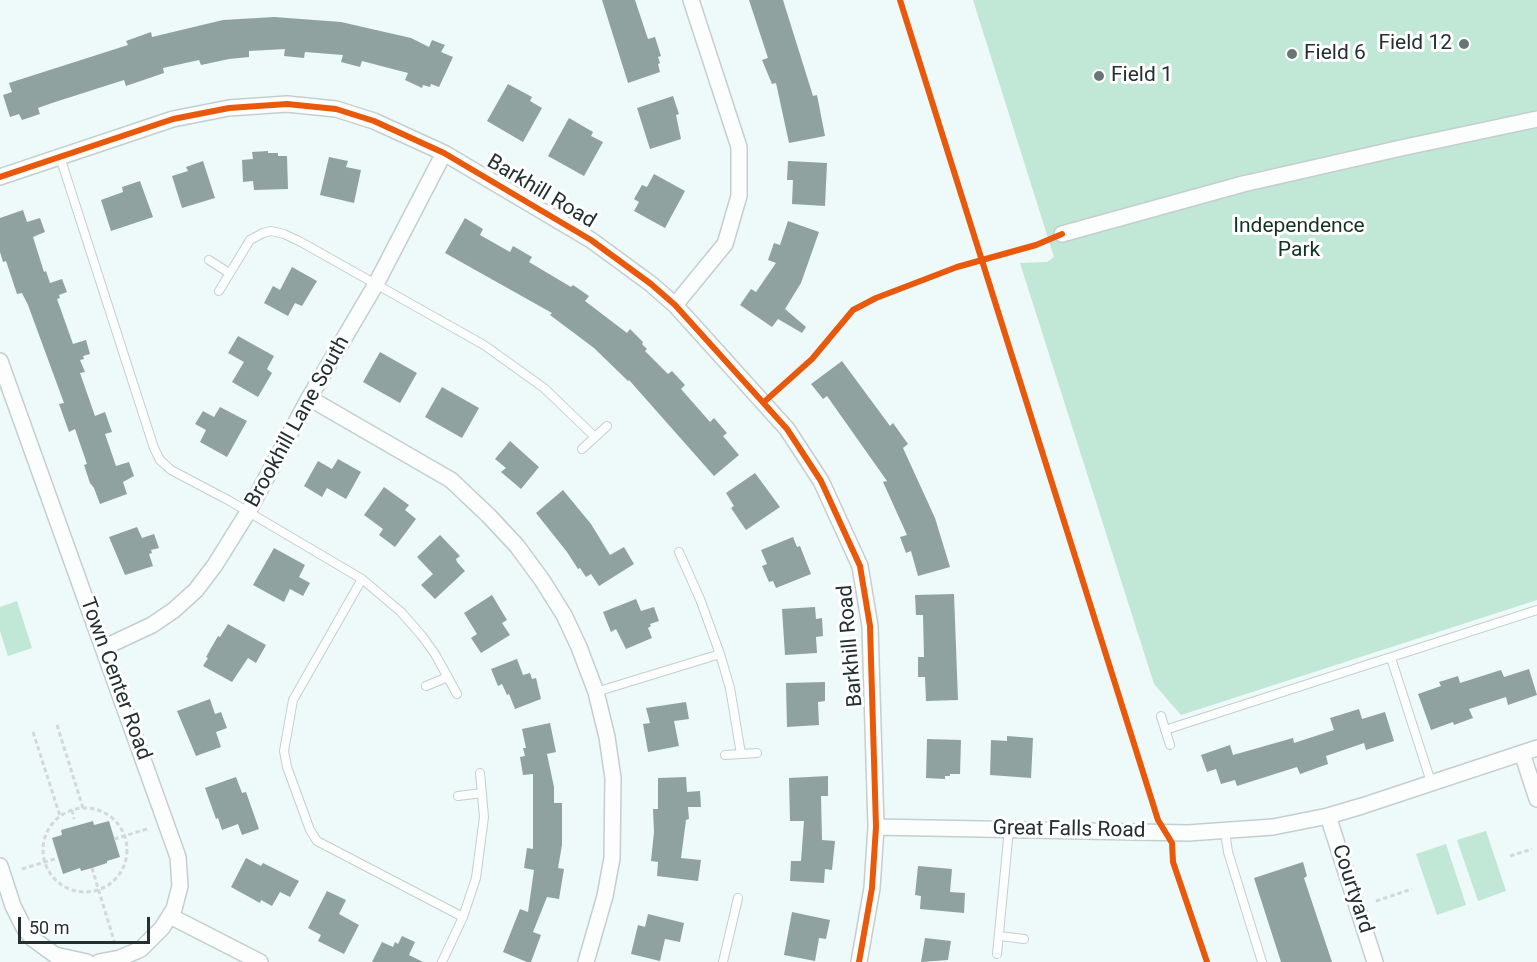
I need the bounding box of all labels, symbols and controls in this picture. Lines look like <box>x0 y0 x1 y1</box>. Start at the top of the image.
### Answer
place label: Field 12 <box>1378 31 1452 57</box>
marker: Field 12 <box>1457 37 1471 51</box>
place label: Field 6 <box>1304 41 1366 67</box>
marker: Field 6 <box>1285 47 1299 61</box>
place label: Field 1 <box>1111 63 1173 89</box>
marker: Field 1 <box>1092 69 1106 83</box>
street label: Barkhill Road <box>482 150 600 234</box>
park label: Independence Park <box>1233 214 1365 264</box>
street label: Brookhill Lane South <box>240 332 356 512</box>
street label: Barkhill Road <box>833 584 869 708</box>
street label: Town Center Road <box>74 594 156 764</box>
street label: Great Falls Road <box>992 816 1146 844</box>
street label: Courtyard <box>1326 842 1378 936</box>
scale bar <box>21 905 153 943</box>
text: 50 m <box>29 917 69 938</box>

